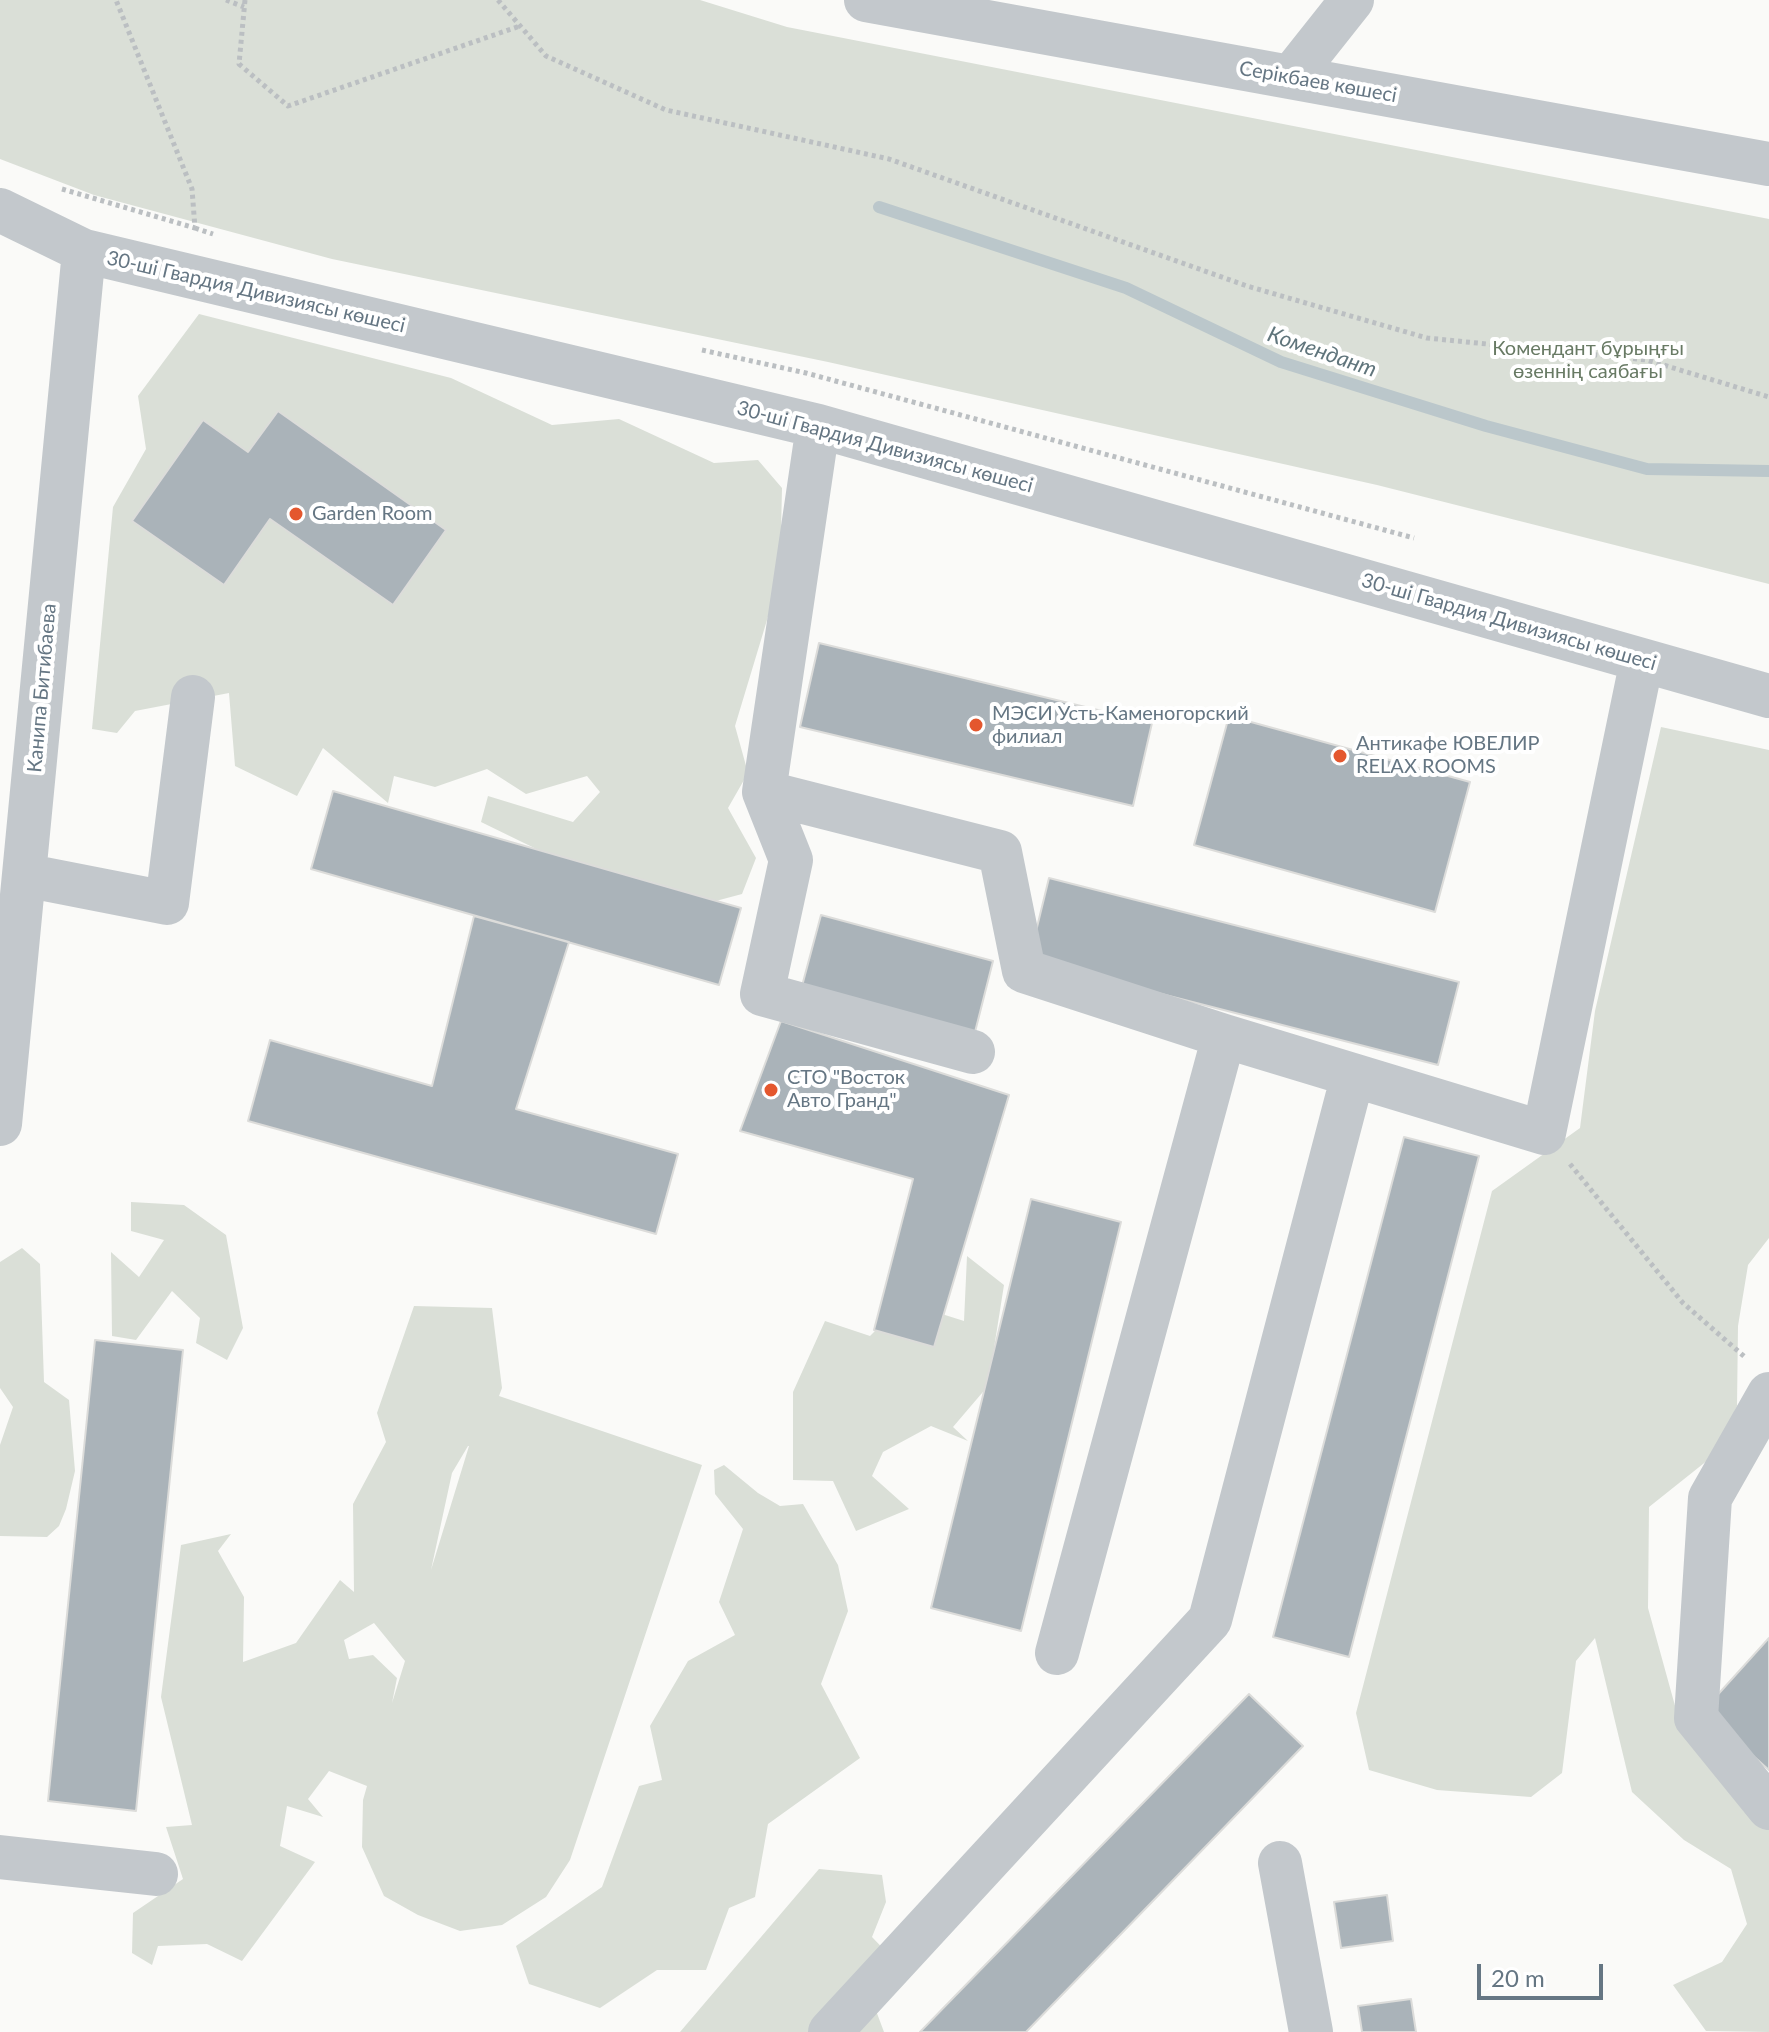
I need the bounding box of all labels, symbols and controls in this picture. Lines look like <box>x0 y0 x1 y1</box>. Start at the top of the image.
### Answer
street label: Серікбаев көшесі <box>1237 56 1399 108</box>
street label: 30-ші Гвардия Дивизиясы көшесі <box>104 246 408 338</box>
water label: Комендант <box>1264 321 1380 383</box>
park label: Комендант бұрыңғы өзеннің саябағы <box>1492 337 1684 384</box>
street label: 30-ші Гвардия Дивизиясы көшесі <box>734 396 1036 498</box>
place label: Garden Room <box>312 502 432 526</box>
marker: Garden Room <box>287 505 305 523</box>
street label: 30-ші Гвардия Дивизиясы көшесі <box>1359 568 1659 676</box>
street label: Канипа Битибаева <box>23 602 61 774</box>
place label: МЭСИ Усть-Каменогорский филиал <box>992 702 1249 749</box>
marker: МЭСИ Усть-Каменогорский филиал <box>967 716 985 734</box>
place label: Антикафе ЮВЕЛИР RELAX ROOMS <box>1356 732 1540 779</box>
marker: Антикафе ЮВЕЛИР RELAX ROOMS <box>1331 747 1349 765</box>
place label: СТО "Восток Авто Гранд" <box>787 1066 905 1113</box>
marker: СТО "Восток Авто Гранд" <box>762 1081 780 1099</box>
scale bar <box>1481 1948 1607 1998</box>
text: 20 m <box>1491 1963 1545 1992</box>

